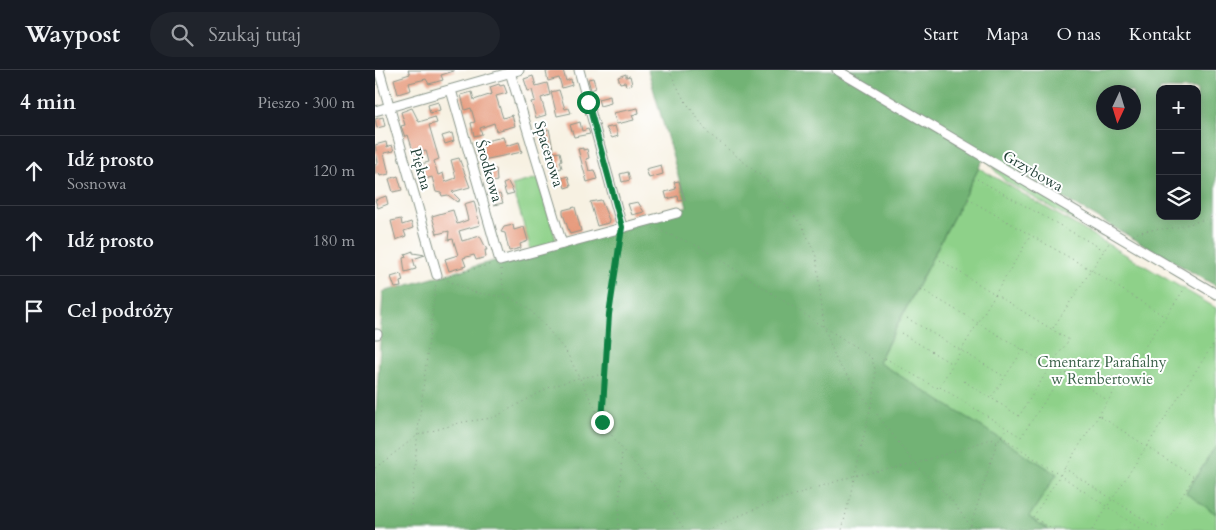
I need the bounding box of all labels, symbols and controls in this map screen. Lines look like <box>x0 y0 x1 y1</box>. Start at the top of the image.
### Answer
search box <box>150 12 500 57</box>
text: Waypost <box>25 18 120 51</box>
icon: search <box>168 21 196 49</box>
text: Szukaj tutaj <box>208 22 301 48</box>
text: Start <box>924 22 958 47</box>
text: Mapa <box>986 22 1028 47</box>
text: O nas <box>1056 22 1101 47</box>
text: Kontakt <box>1129 22 1191 47</box>
north arrow <box>1096 85 1141 130</box>
map controls <box>1156 85 1201 220</box>
button: + <box>1156 85 1201 130</box>
text: 4 min <box>20 88 76 117</box>
route start <box>577 91 600 114</box>
text: Pieszo · 300 m <box>258 92 355 114</box>
street label: Spacerowa <box>530 119 569 190</box>
button: − <box>1156 130 1201 175</box>
street label: Środkowa <box>471 138 508 205</box>
street label: Piękna <box>405 146 437 193</box>
street label: Grzybowa <box>999 146 1067 197</box>
text: Idź prosto <box>67 147 154 173</box>
icon: ahead <box>20 157 48 185</box>
text: 120 m <box>313 160 355 182</box>
text: Sosnowa <box>67 173 127 195</box>
button: layers <box>1156 175 1201 220</box>
icon: ahead <box>20 227 48 255</box>
text: Idź prosto <box>67 228 154 254</box>
text: 180 m <box>313 230 355 252</box>
icon: arrive <box>20 297 48 325</box>
text: Cel podróży <box>67 298 173 324</box>
park label: Cmentarz Parafialny w Rembertowie <box>1037 352 1167 389</box>
route end <box>591 411 614 434</box>

